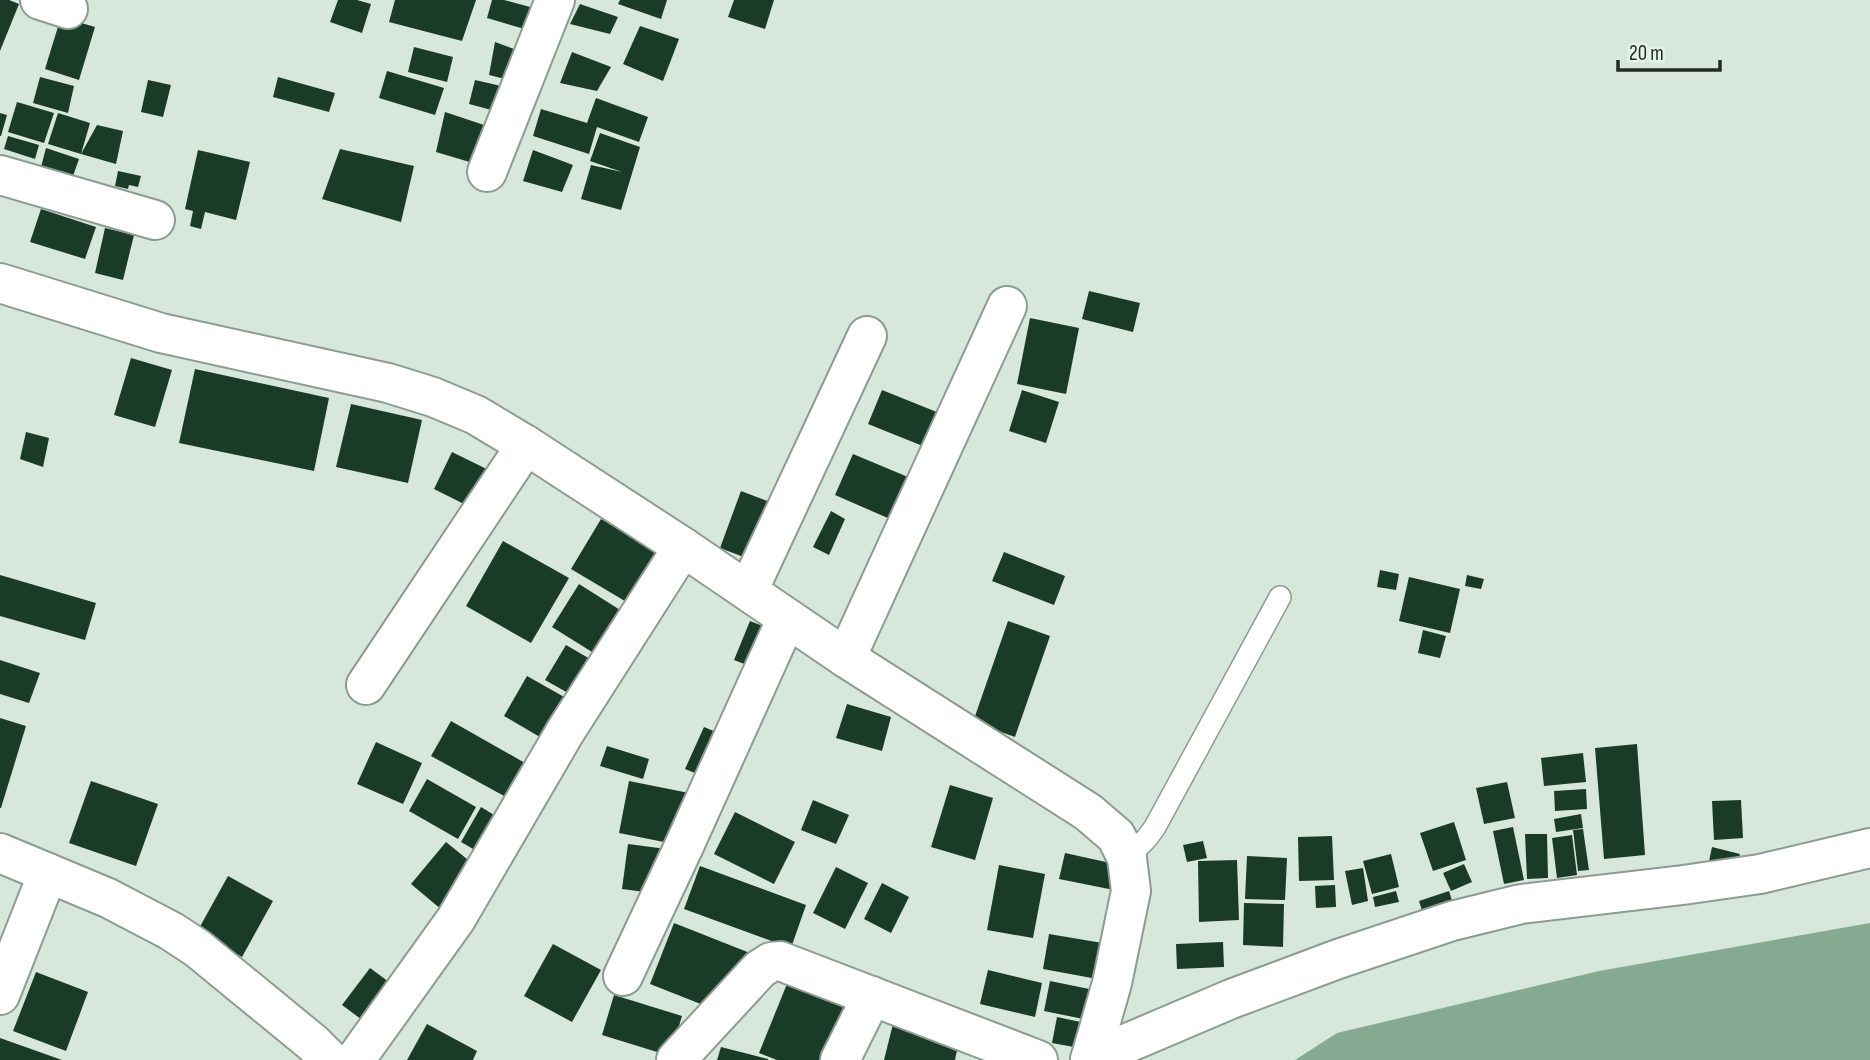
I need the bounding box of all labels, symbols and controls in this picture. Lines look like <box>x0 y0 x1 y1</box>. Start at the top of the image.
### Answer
scale bar <box>1618 28 1720 72</box>
text: 20 m <box>1629 41 1664 66</box>

